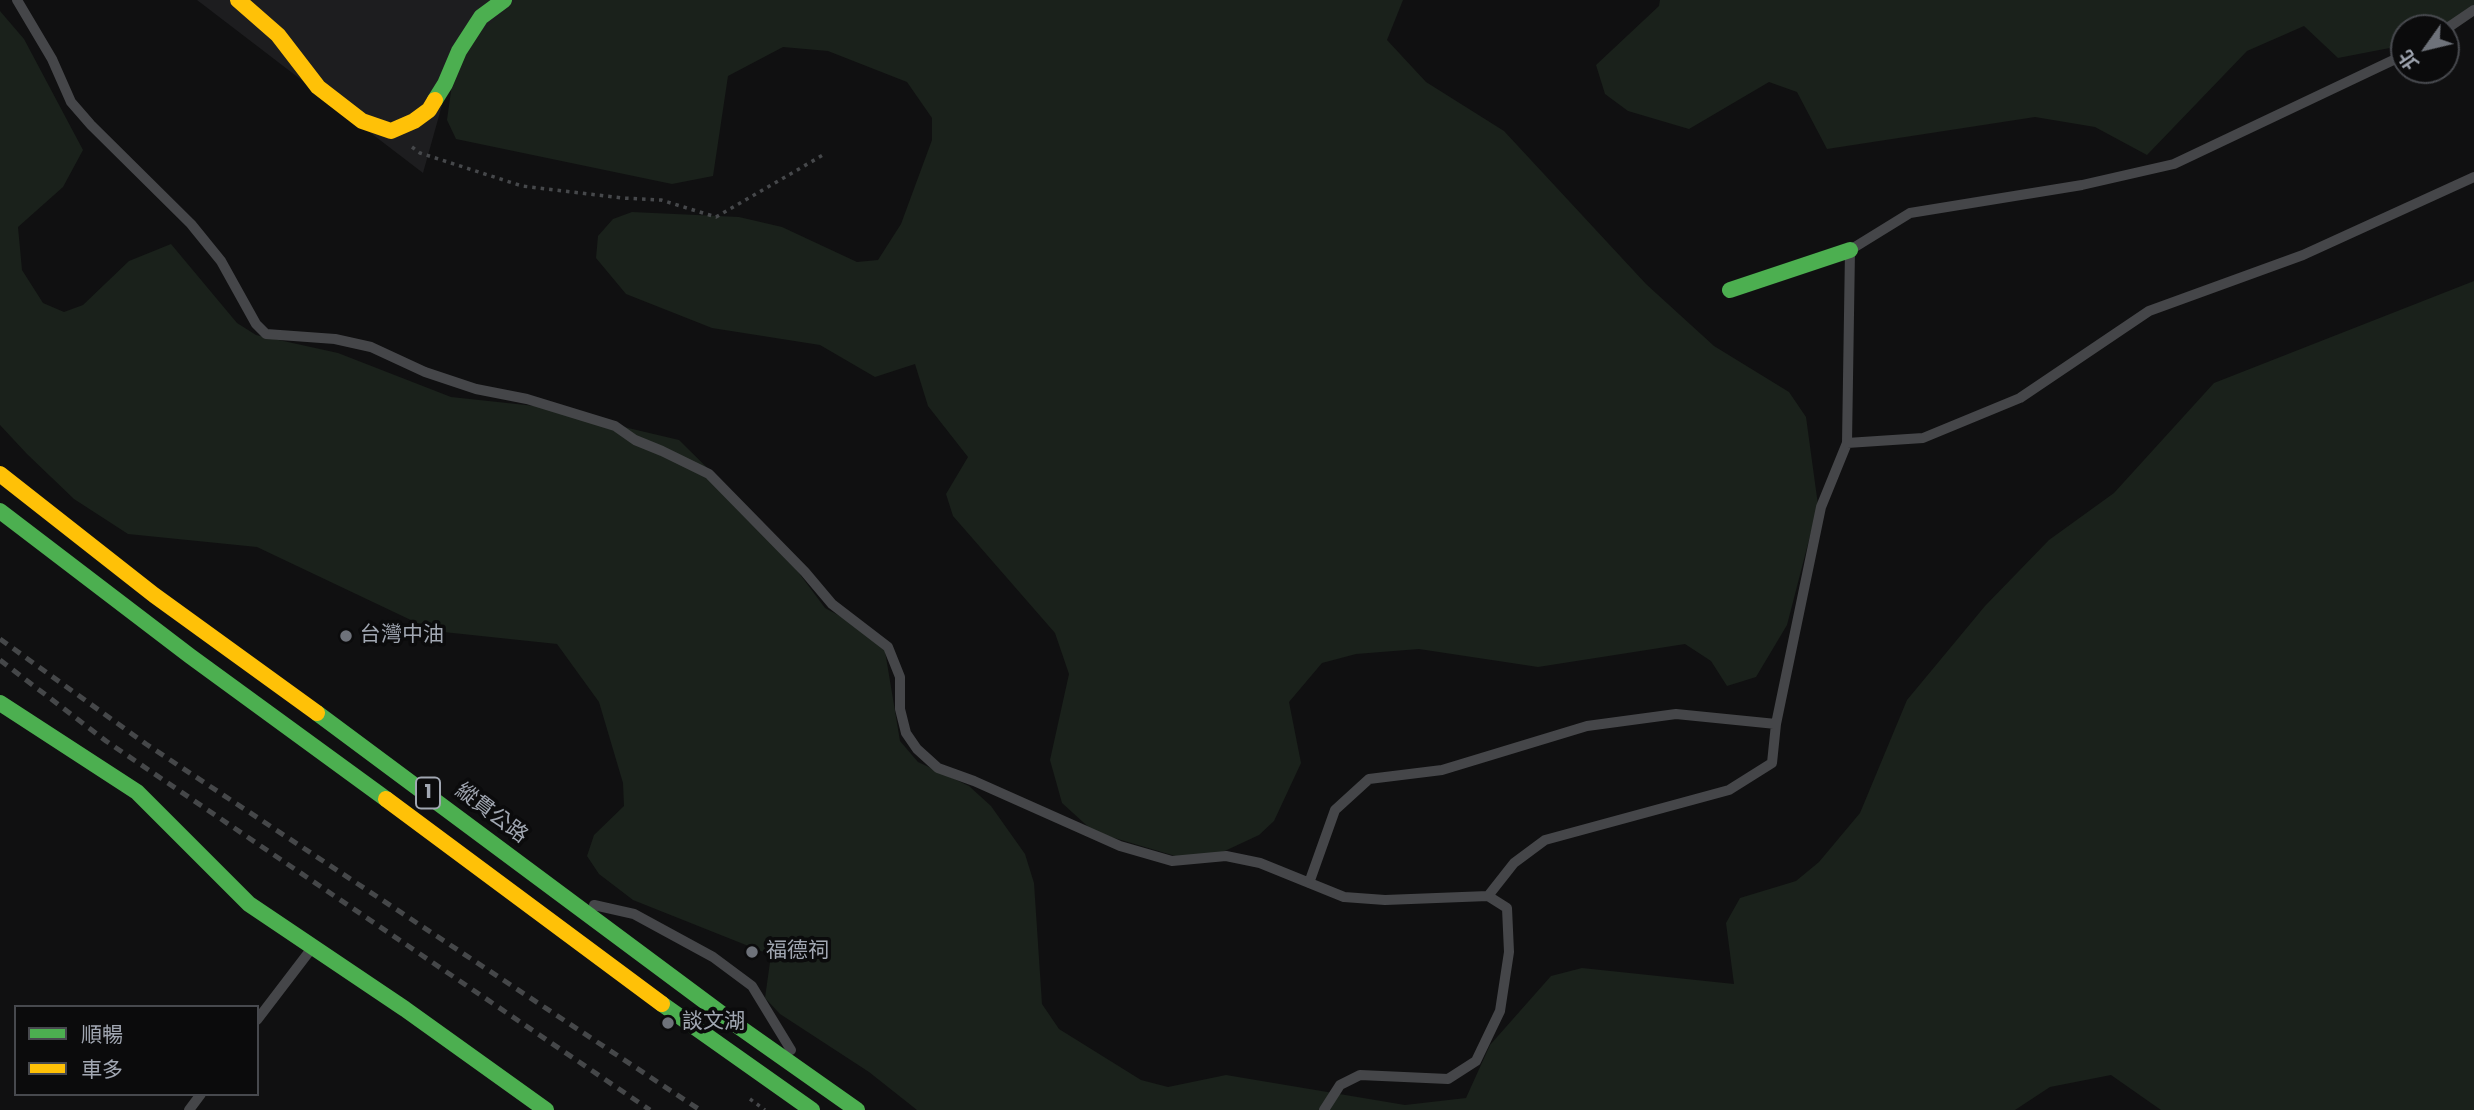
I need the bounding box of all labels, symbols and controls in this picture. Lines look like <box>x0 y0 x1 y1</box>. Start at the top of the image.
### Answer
north arrow <box>2390 14 2460 84</box>
text: 北 <box>2392 44 2425 75</box>
place label: 台灣中油 <box>360 623 444 649</box>
marker: 台灣中油 <box>338 628 354 644</box>
road number: 1 <box>416 778 440 808</box>
street label: 縱貫公路 <box>450 779 532 849</box>
place label: 福德祠 <box>766 939 829 965</box>
marker: 福德祠 <box>744 944 760 960</box>
legend <box>14 1005 259 1096</box>
place label: 談文湖 <box>682 1010 745 1036</box>
marker: 談文湖 <box>660 1015 676 1031</box>
text: 順暢 <box>81 1020 123 1049</box>
text: 車多 <box>81 1055 123 1084</box>

